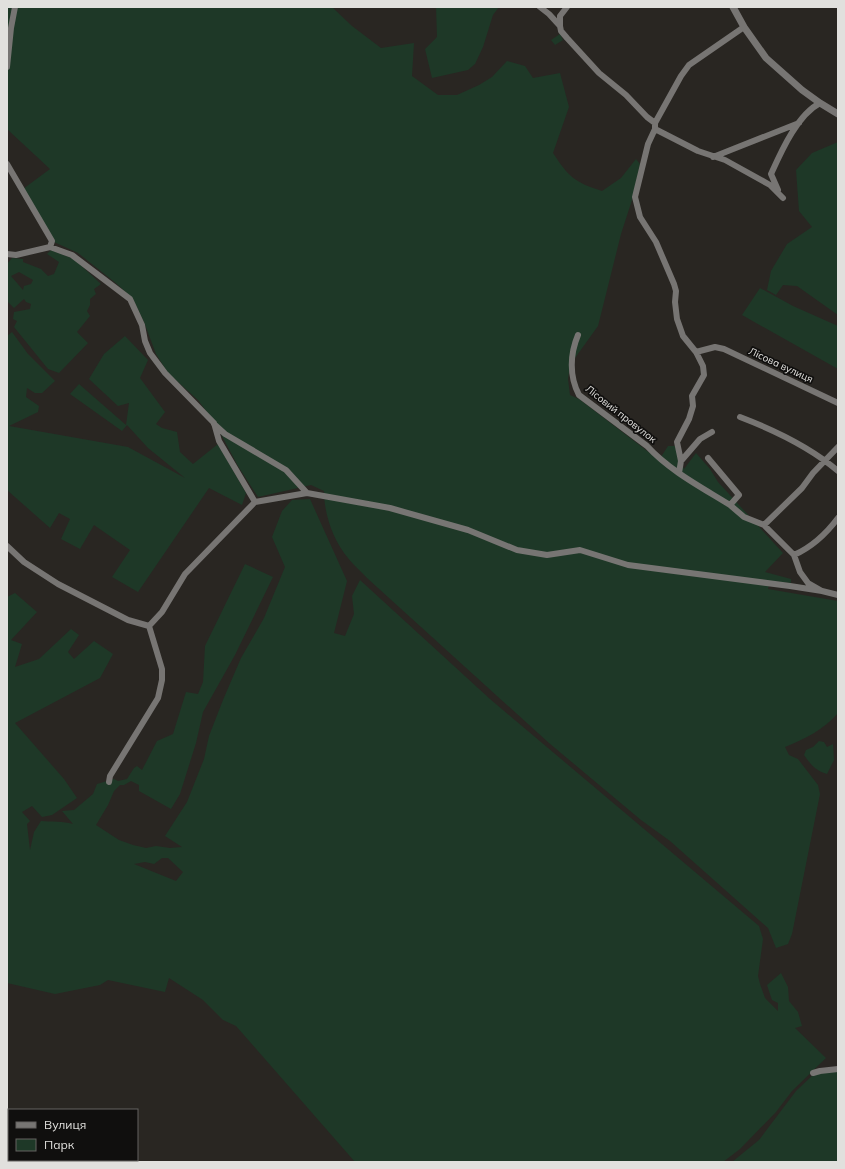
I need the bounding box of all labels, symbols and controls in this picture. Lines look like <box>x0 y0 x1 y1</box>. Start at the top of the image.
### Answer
street label: Лісова вулиця <box>747 344 815 386</box>
street label: Лісовий провулок <box>583 382 660 446</box>
legend <box>8 1109 138 1161</box>
text: Вулиця <box>44 1117 86 1132</box>
text: Парк <box>44 1137 75 1152</box>

